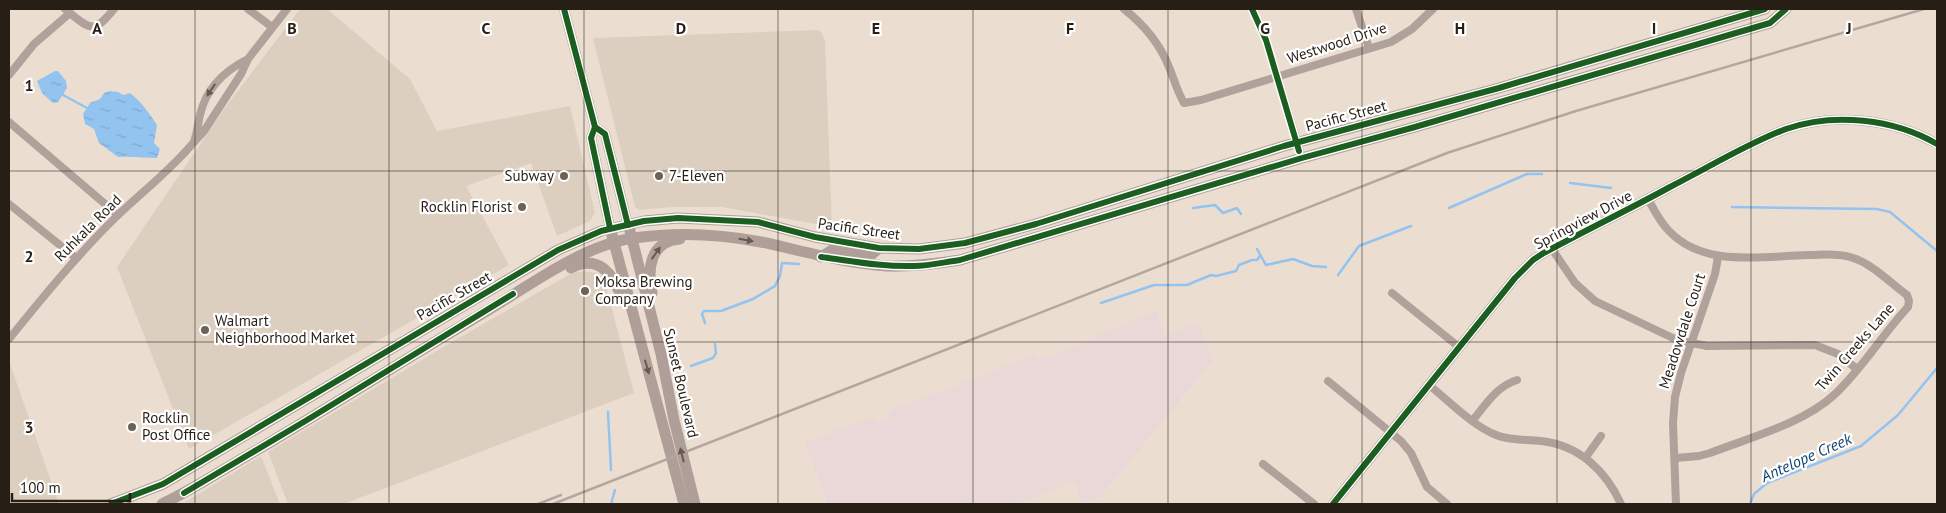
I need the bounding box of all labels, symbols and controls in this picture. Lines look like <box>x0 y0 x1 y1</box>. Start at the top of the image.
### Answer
text: A <box>92 18 102 38</box>
text: B <box>287 18 297 38</box>
text: C <box>482 18 491 38</box>
text: D <box>676 18 686 38</box>
text: E <box>872 18 880 38</box>
text: F <box>1066 18 1074 38</box>
text: G <box>1260 18 1270 38</box>
street label: Westwood Drive <box>1285 18 1389 68</box>
text: H <box>1455 18 1465 38</box>
text: I <box>1652 18 1656 38</box>
text: J <box>1845 18 1852 38</box>
text: 1 <box>24 75 34 95</box>
one-way arrow <box>207 83 216 96</box>
street label: Pacific Street <box>1303 96 1388 135</box>
place label: Subway <box>505 166 554 185</box>
place label: 7-Eleven <box>669 166 724 185</box>
marker: Subway <box>558 170 570 182</box>
marker: 7-Eleven <box>653 170 665 182</box>
street label: Springview Drive <box>1530 186 1635 253</box>
street label: Ruhkala Road <box>50 190 125 265</box>
place label: Rocklin Florist <box>420 197 512 216</box>
marker: Rocklin Florist <box>516 201 528 213</box>
street label: Pacific Street <box>817 213 901 244</box>
one-way arrow <box>738 236 754 244</box>
text: 2 <box>24 246 34 266</box>
one-way arrow <box>651 246 661 260</box>
street label: Pacific Street <box>413 267 494 325</box>
street label: Meadowdale Court <box>1654 271 1709 391</box>
place label: Moksa Brewing Company <box>595 272 692 308</box>
marker: Moksa Brewing Company <box>579 285 591 297</box>
street label: Twin Creeks Lane <box>1811 299 1898 395</box>
place label: Walmart Neighborhood Market <box>215 311 355 347</box>
marker: Walmart Neighborhood Market <box>199 324 211 336</box>
street label: Sunset Boulevard <box>660 326 703 439</box>
one-way arrow <box>644 359 652 374</box>
place label: Rocklin Post Office <box>142 408 210 444</box>
text: 3 <box>24 417 34 437</box>
marker: Rocklin Post Office <box>126 421 138 433</box>
water label: Antelope Creek <box>1757 428 1855 486</box>
one-way arrow <box>678 447 686 462</box>
scale bar <box>12 470 130 502</box>
text: 100 m <box>20 478 61 497</box>

